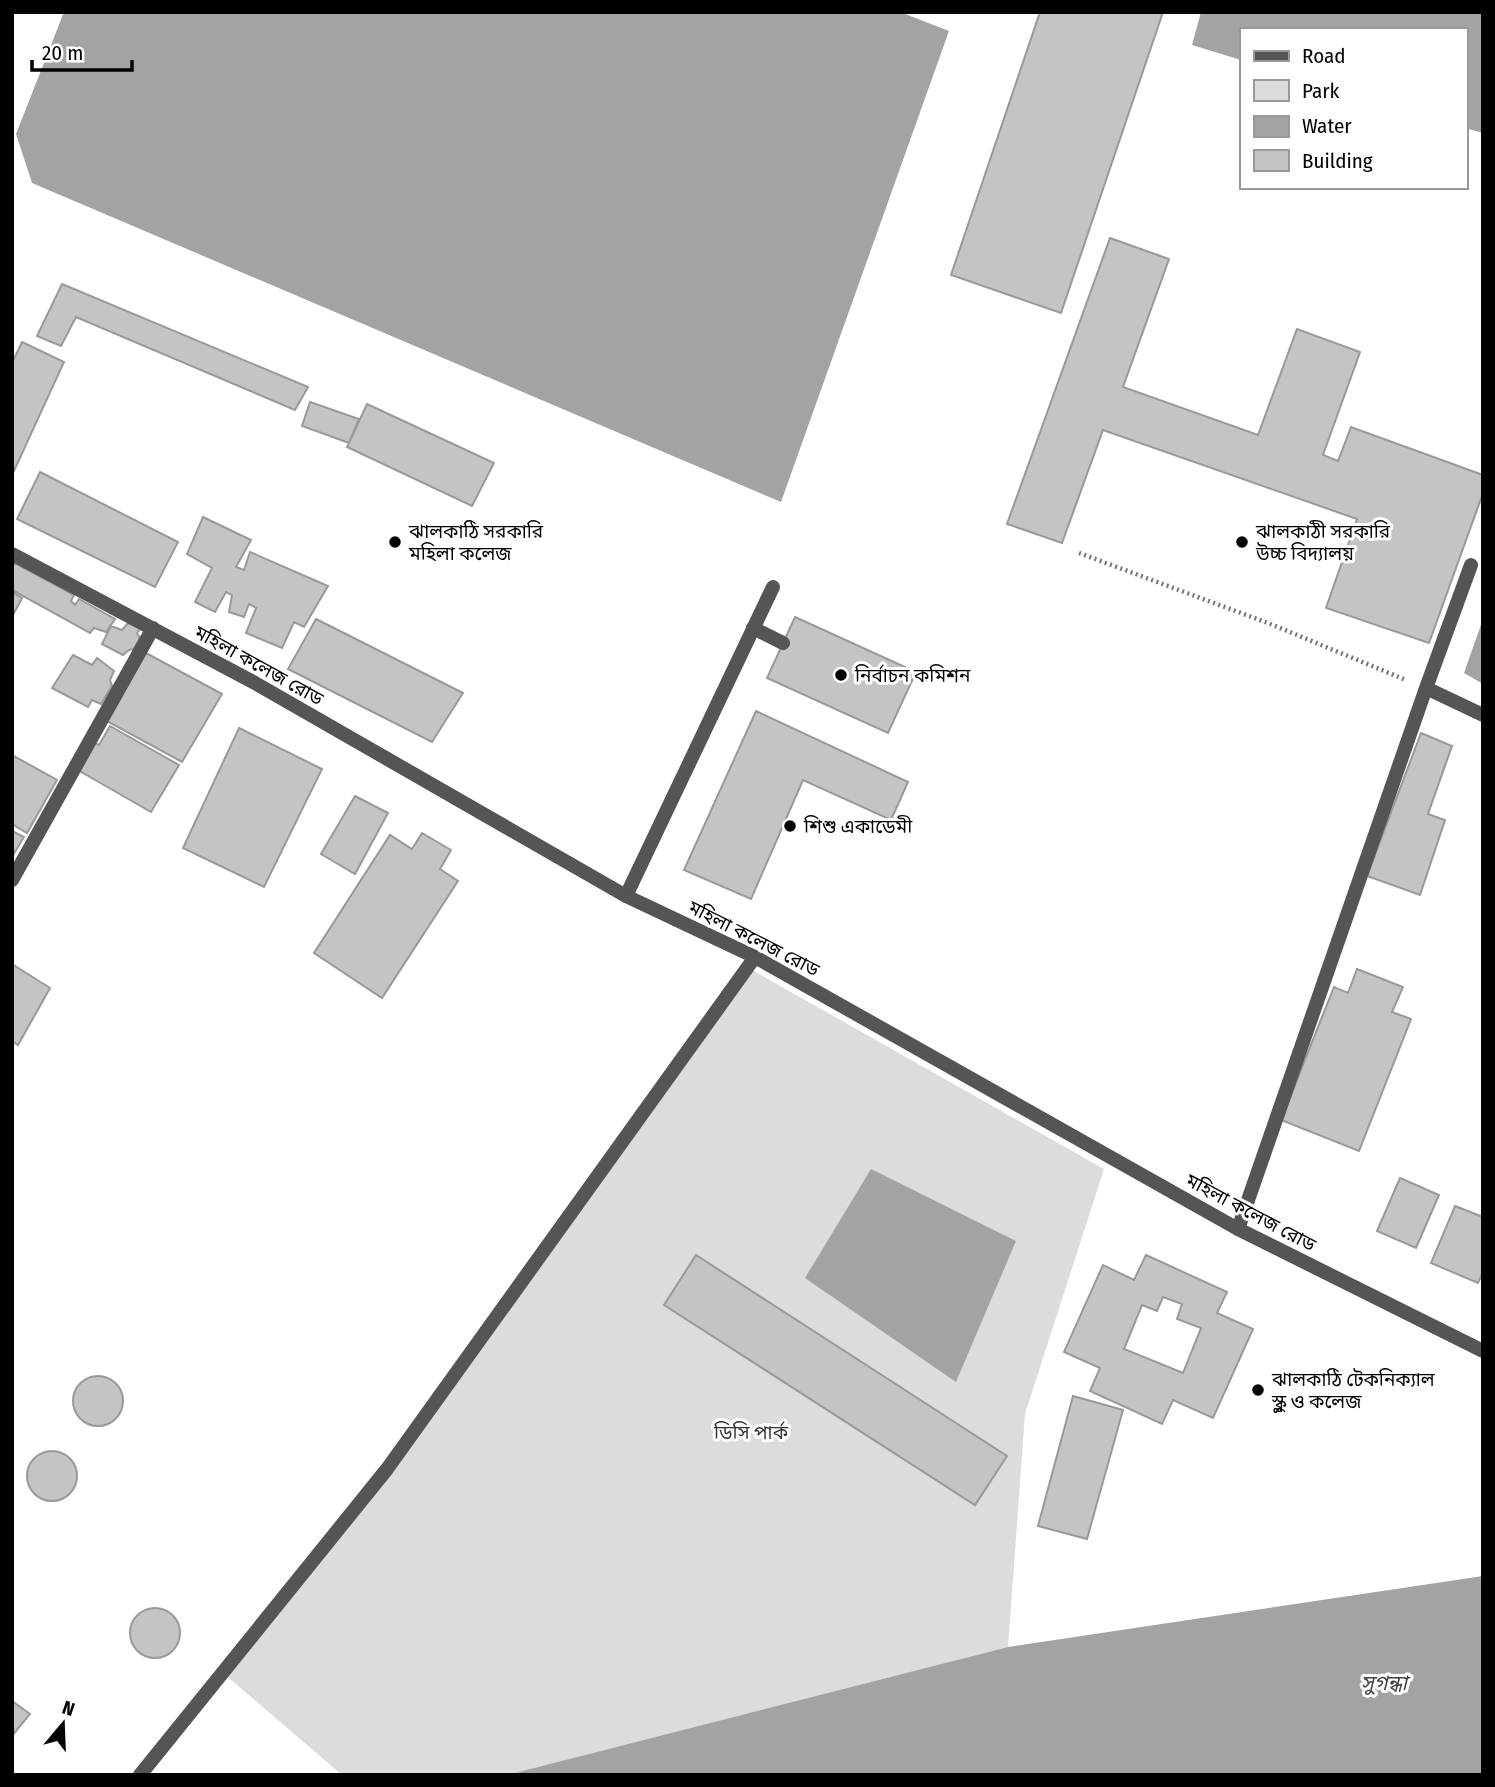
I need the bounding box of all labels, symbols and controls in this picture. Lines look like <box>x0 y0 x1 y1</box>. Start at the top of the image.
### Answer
scale bar <box>32 28 131 72</box>
legend <box>1240 28 1467 189</box>
text: 20 m <box>42 40 83 66</box>
text: Road <box>1302 43 1346 69</box>
text: Park <box>1302 78 1340 104</box>
text: Water <box>1302 113 1352 139</box>
text: Building <box>1302 148 1373 174</box>
place label: ঝালকাঠি সরকারি মহিলা কলেজ <box>408 520 544 565</box>
place label: ঝালকাঠী সরকারি উচ্চ বিদ্যালয় <box>1255 520 1391 565</box>
marker: ঝালকাঠি সরকারি মহিলা কলেজ <box>387 534 403 550</box>
marker: ঝালকাঠী সরকারি উচ্চ বিদ্যালয় <box>1234 534 1250 550</box>
street label: মহিলা কলেজ রোড <box>189 620 328 711</box>
place label: নির্বাচন কমিশন <box>854 664 971 687</box>
marker: নির্বাচন কমিশন <box>833 667 849 683</box>
place label: শিশু একাডেমী <box>803 815 913 838</box>
marker: শিশু একাডেমী <box>782 818 798 834</box>
street label: মহিলা কলেজ রোড <box>684 895 824 982</box>
street label: মহিলা কলেজ রোড <box>1181 1168 1320 1257</box>
place label: ঝালকাঠি টেকনিক্যাল স্কুল ও কলেজ <box>1271 1368 1436 1414</box>
marker: ঝালকাঠি টেকনিক্যাল স্কুল ও কলেজ <box>1250 1382 1266 1398</box>
park label: ডিসি পার্ক <box>713 1421 789 1444</box>
water label: সুগন্ধা <box>1361 1670 1412 1696</box>
north arrow <box>28 1689 98 1759</box>
text: N <box>59 1696 78 1721</box>

